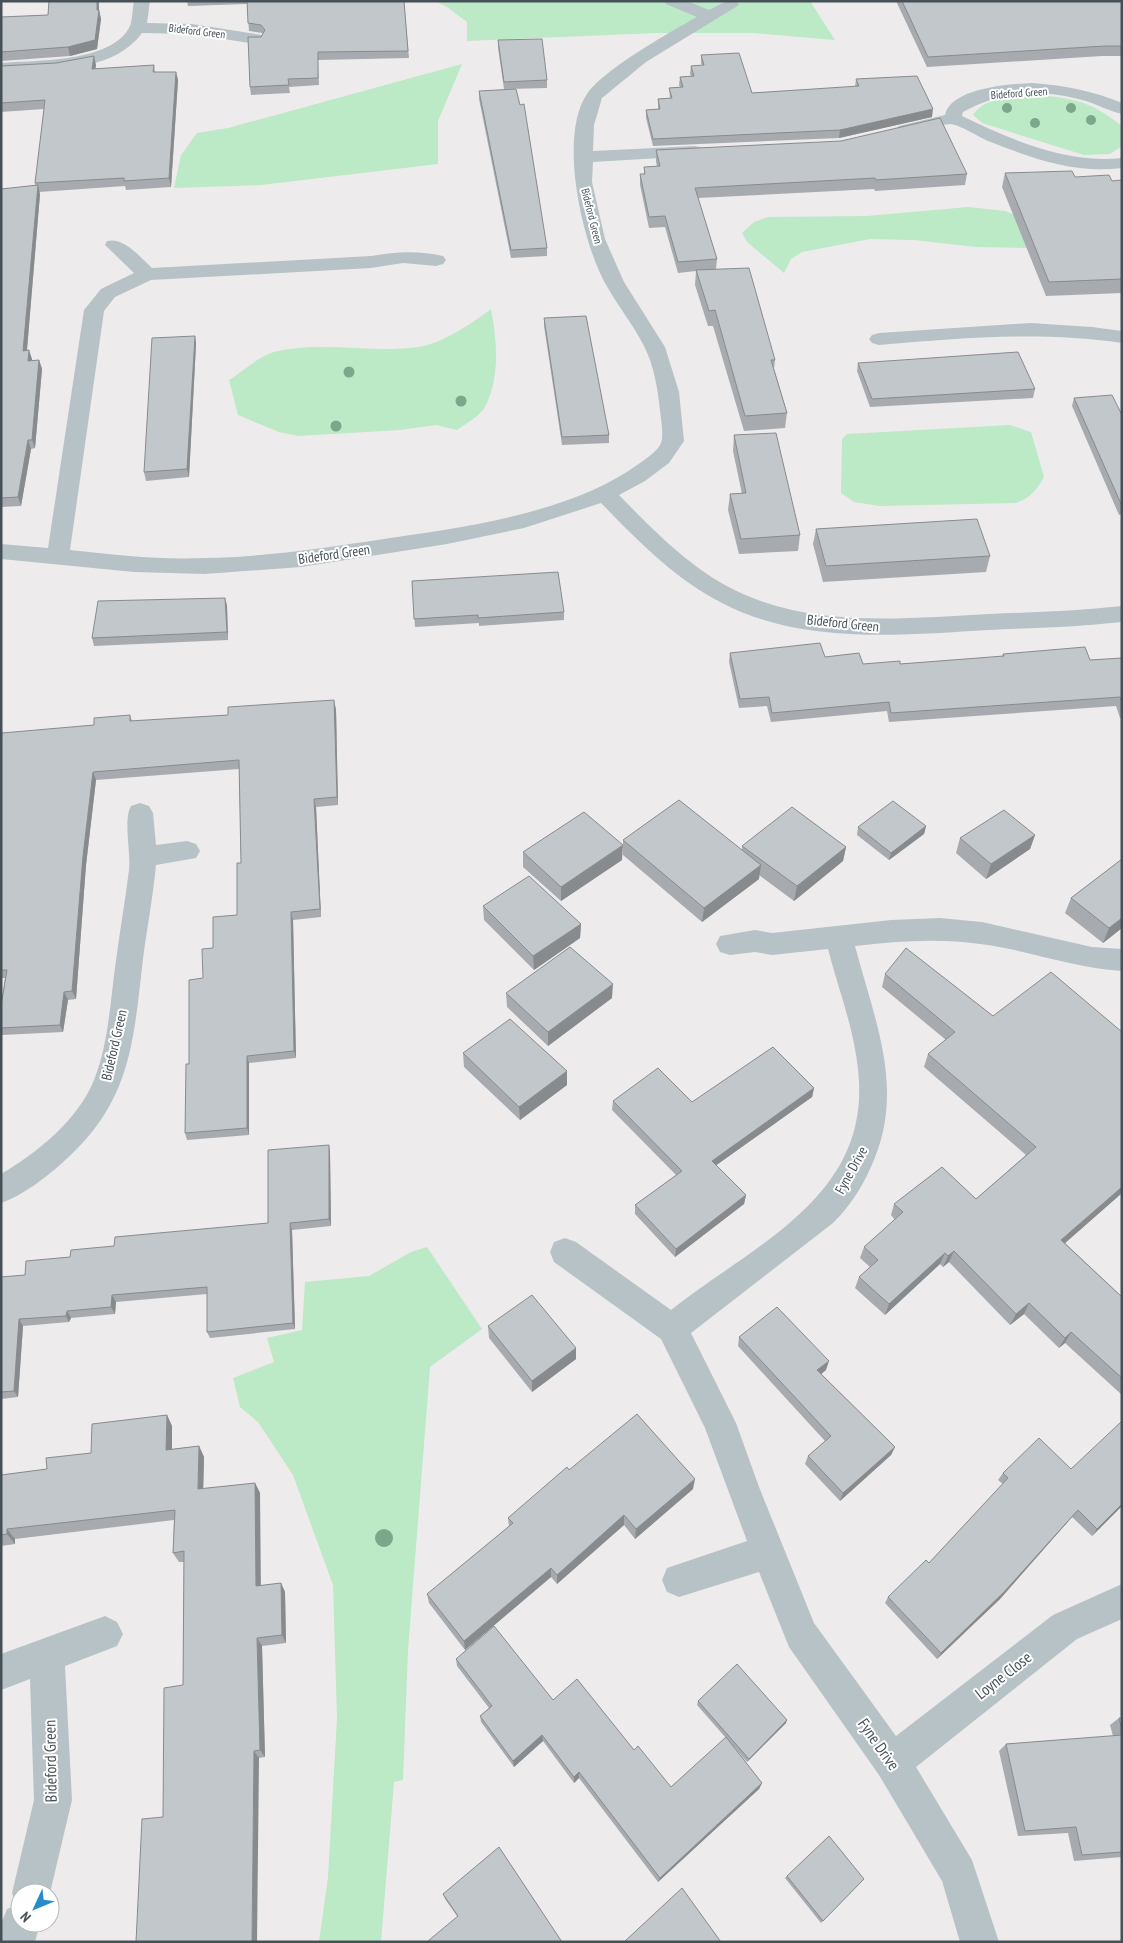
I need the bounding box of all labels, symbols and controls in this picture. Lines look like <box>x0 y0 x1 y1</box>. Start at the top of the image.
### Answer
street label: Bideford Green <box>168 21 226 41</box>
street label: Bideford Green <box>990 84 1048 102</box>
street label: Bideford Green <box>578 187 606 245</box>
street label: Bideford Green <box>297 540 371 568</box>
street label: Bideford Green <box>806 610 880 636</box>
street label: Bideford Green <box>97 1008 131 1082</box>
street label: Fyne Drive <box>831 1143 871 1197</box>
street label: Loyne Close <box>971 1647 1035 1703</box>
street label: Fyne Drive <box>854 1714 904 1774</box>
street label: Bideford Green <box>39 1720 61 1802</box>
north arrow <box>10 1883 60 1933</box>
text: N <box>17 1908 35 1926</box>

